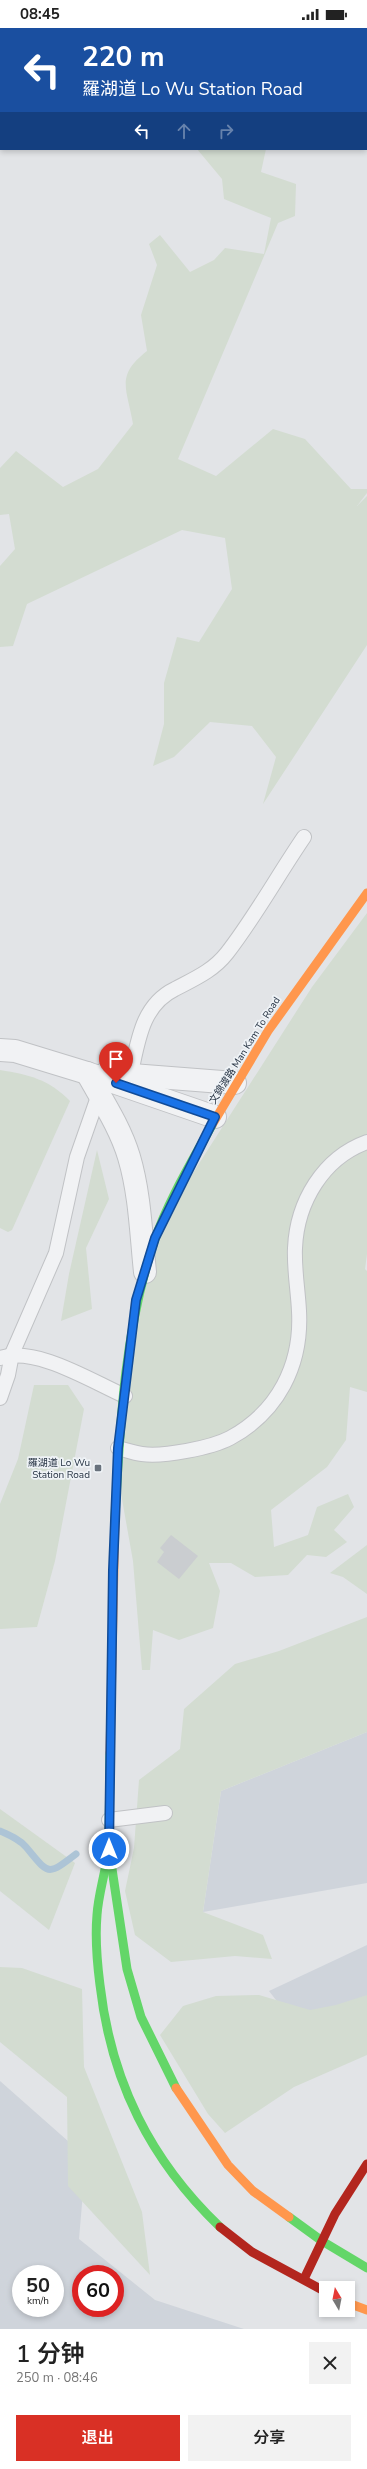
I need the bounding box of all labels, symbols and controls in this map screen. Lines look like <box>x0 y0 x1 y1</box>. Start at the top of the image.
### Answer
text: 08:45 <box>20 4 60 24</box>
text: 220 m <box>82 38 165 76</box>
icon: left <box>16 44 68 96</box>
text: 羅湖道 Lo Wu Station Road <box>82 77 303 101</box>
icon: left <box>131 120 153 142</box>
icon: ahead <box>173 120 195 142</box>
icon: right <box>215 120 237 142</box>
street label: 文錦渡路 Man Kam To Road <box>206 994 284 1107</box>
pin <box>99 1042 133 1083</box>
icon: arrive <box>105 1048 127 1070</box>
place label: 羅湖道 Lo Wu Station Road <box>28 1456 90 1482</box>
marker: 羅湖道 Lo Wu Station Road <box>93 1463 103 1473</box>
position arrow <box>88 1828 130 1870</box>
speed limit sign: 60 <box>72 2265 124 2317</box>
text: 50 <box>26 2272 50 2299</box>
north arrow <box>319 2281 355 2317</box>
map controls <box>319 2281 355 2317</box>
text: km/h <box>27 2294 49 2308</box>
text: 1 分钟 <box>16 2338 85 2370</box>
button: close <box>309 2342 351 2384</box>
text: 250 m · 08:46 <box>16 2369 98 2387</box>
button: 退出 <box>16 2415 180 2461</box>
button: 分享 <box>188 2415 351 2461</box>

